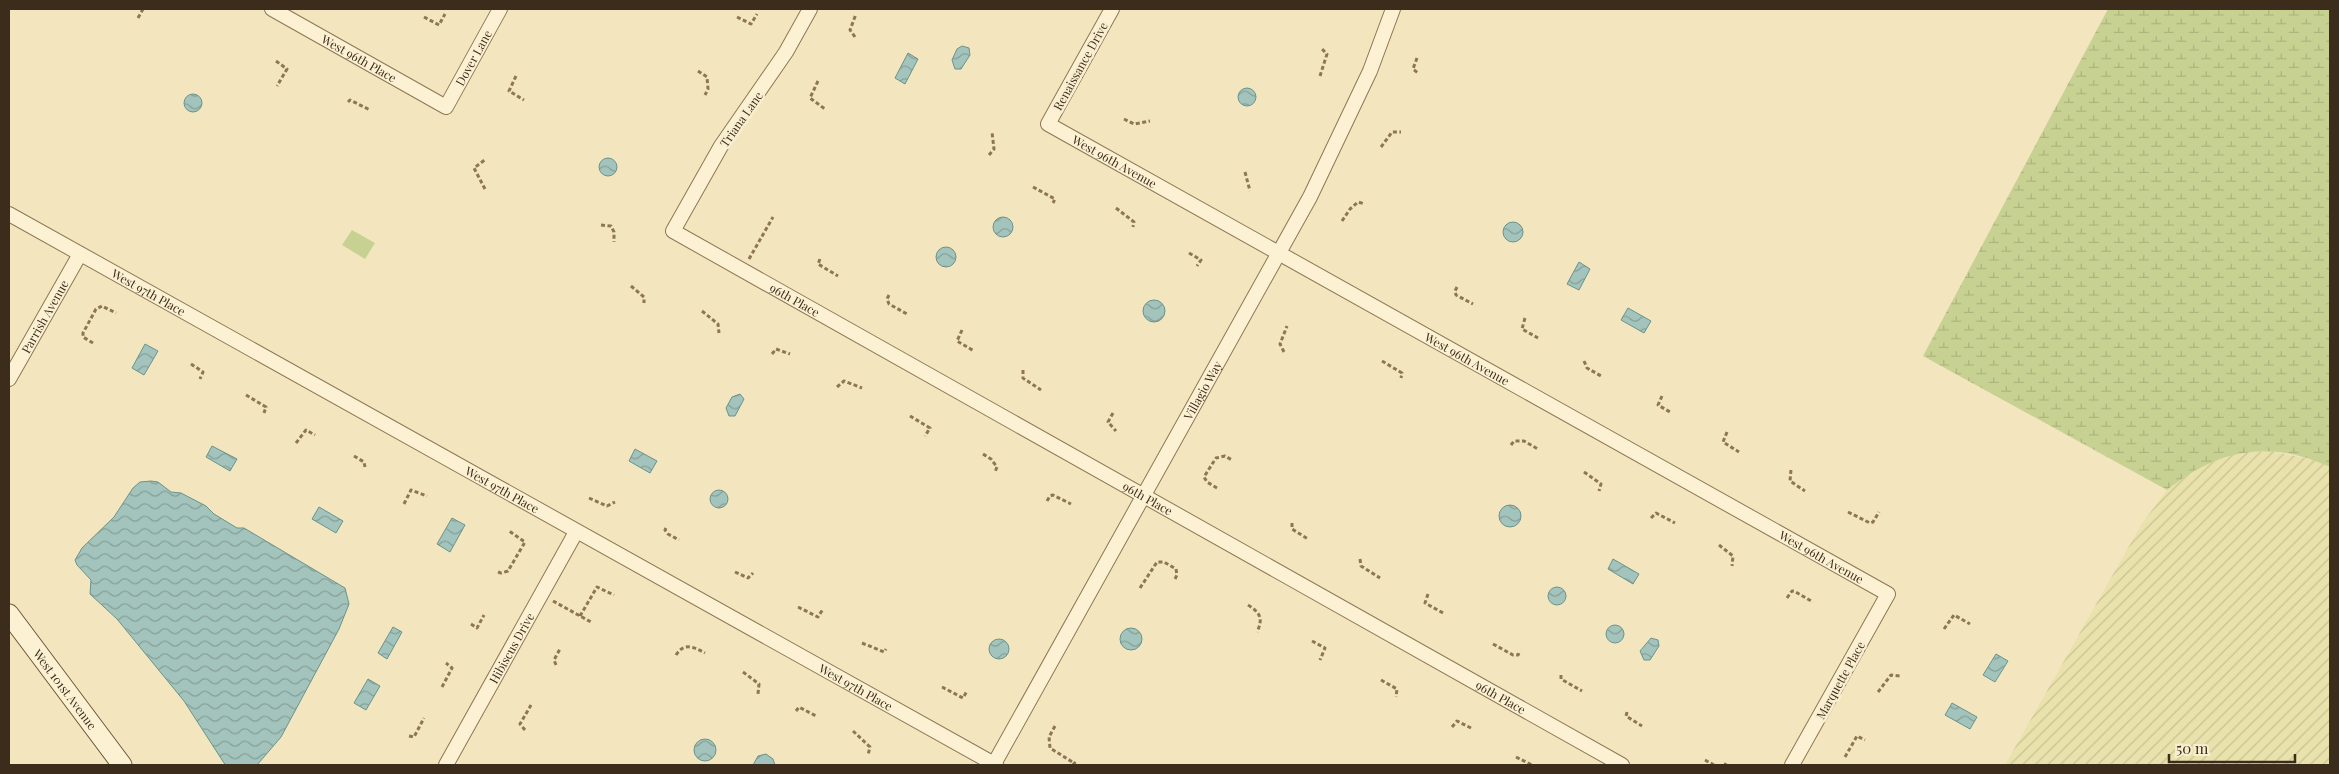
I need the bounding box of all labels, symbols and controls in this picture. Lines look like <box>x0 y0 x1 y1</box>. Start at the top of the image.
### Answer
street label: Renaissance Drive <box>1049 19 1111 113</box>
street label: Dover Lane <box>451 27 495 88</box>
street label: West 96th Place <box>318 30 399 86</box>
street label: Triana Lane <box>716 88 766 150</box>
street label: West 96th Avenue <box>1069 131 1160 191</box>
street label: West 97th Place <box>108 265 188 319</box>
street label: Parrish Avenue <box>17 277 72 356</box>
street label: 96th Place <box>767 279 823 320</box>
street label: West 96th Avenue <box>1421 328 1512 389</box>
street label: Villagio Way <box>1179 358 1225 423</box>
street label: West 97th Place <box>462 462 542 516</box>
street label: 96th Place <box>1120 478 1176 519</box>
street label: West 96th Avenue <box>1776 526 1867 587</box>
street label: Hibiscus Drive <box>485 610 537 686</box>
street label: Marquette Place <box>1812 638 1868 722</box>
street label: West 101st Avenue <box>29 645 101 733</box>
street label: West 97th Place <box>815 659 896 714</box>
street label: 96th Place <box>1473 676 1529 717</box>
scale bar <box>2169 732 2295 764</box>
text: 50 m <box>2176 738 2209 758</box>

